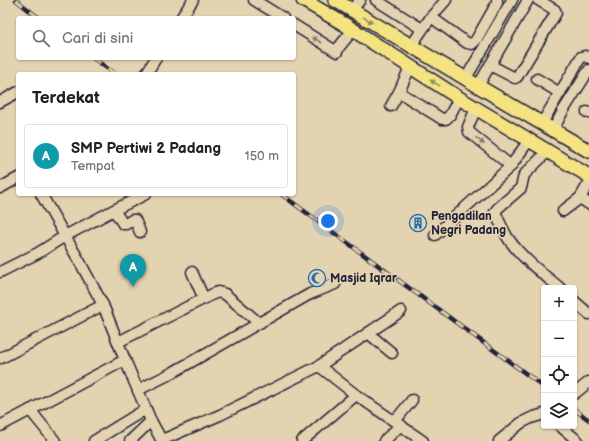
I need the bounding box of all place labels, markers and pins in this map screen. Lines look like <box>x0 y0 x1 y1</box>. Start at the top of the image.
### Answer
place label: Pengadilan Negri Padang <box>431 209 506 238</box>
building icon: Pengadilan Negri Padang <box>408 213 428 233</box>
pin: A <box>120 254 146 287</box>
mosque icon: Masjid Iqrar <box>307 268 327 288</box>
place label: Masjid Iqrar <box>330 271 397 286</box>

